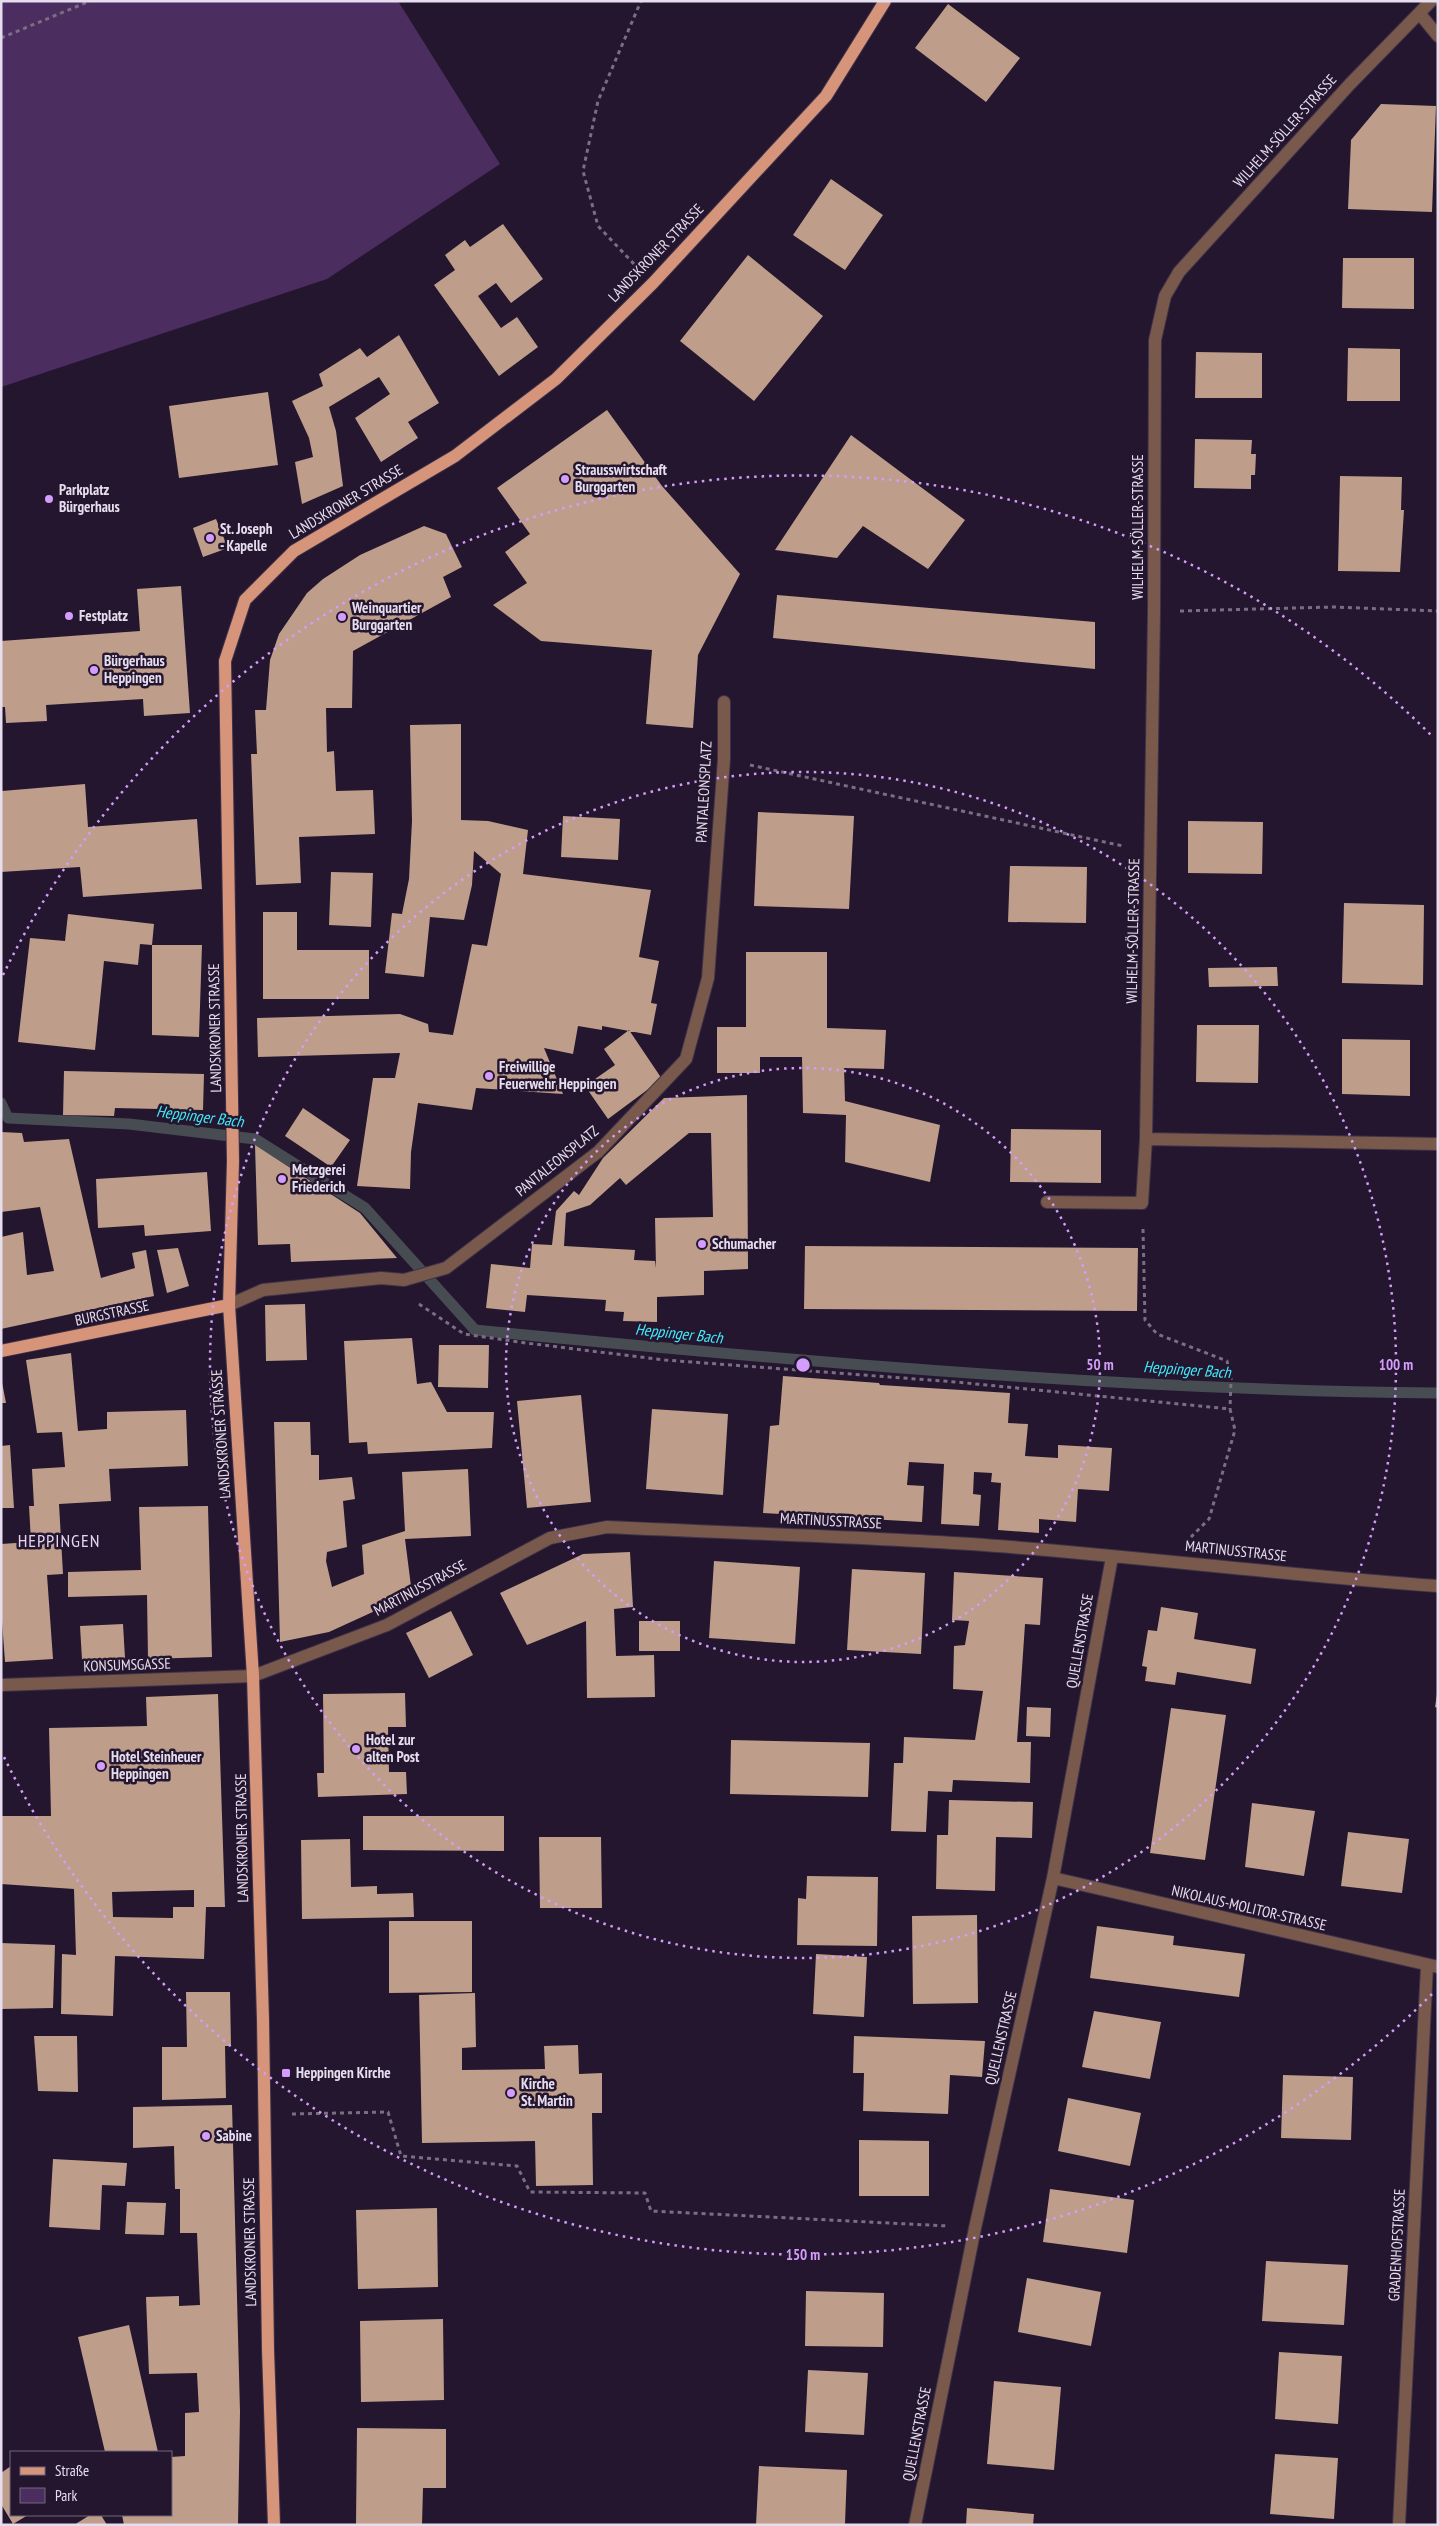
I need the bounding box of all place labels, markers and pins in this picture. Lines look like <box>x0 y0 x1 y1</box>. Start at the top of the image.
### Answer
place label: Strausswirtschaft Burggarten <box>575 460 668 496</box>
marker: Strausswirtschaft Burggarten <box>559 473 571 485</box>
place label: Parkplatz Bürgerhaus <box>59 480 120 516</box>
marker: Parkplatz Bürgerhaus <box>43 493 55 505</box>
place label: St. Joseph - Kapelle <box>220 519 273 555</box>
marker: St. Joseph - Kapelle <box>204 532 216 544</box>
place label: Weinquartier Burggarten <box>351 598 422 634</box>
place label: Festplatz <box>79 606 128 625</box>
marker: Festplatz <box>63 610 75 622</box>
marker: Weinquartier Burggarten <box>336 611 348 623</box>
place label: Bürgerhaus Heppingen <box>104 651 165 687</box>
marker: Bürgerhaus Heppingen <box>88 664 100 676</box>
place label: Freiwillige Feuerwehr Heppingen <box>499 1057 617 1093</box>
marker: Freiwillige Feuerwehr Heppingen <box>483 1070 495 1082</box>
place label: Metzgerei Friederich <box>292 1160 346 1196</box>
marker: Metzgerei Friederich <box>276 1173 288 1185</box>
place label: Schumacher <box>712 1234 777 1253</box>
marker: Schumacher <box>696 1238 708 1250</box>
centre of rings <box>794 1356 812 1374</box>
place label: Hotel zur alten Post <box>366 1730 420 1766</box>
marker: Hotel zur alten Post <box>350 1743 362 1755</box>
place label: Hotel Steinheuer Heppingen <box>111 1747 202 1783</box>
marker: Hotel Steinheuer Heppingen <box>95 1760 107 1772</box>
place label: Heppingen Kirche <box>296 2063 391 2082</box>
marker: Heppingen Kirche <box>280 2067 292 2079</box>
place label: Kirche St. Martin <box>521 2074 573 2110</box>
marker: Kirche St. Martin <box>505 2087 517 2099</box>
place label: Sabine <box>216 2126 252 2145</box>
marker: Sabine <box>200 2130 212 2142</box>

